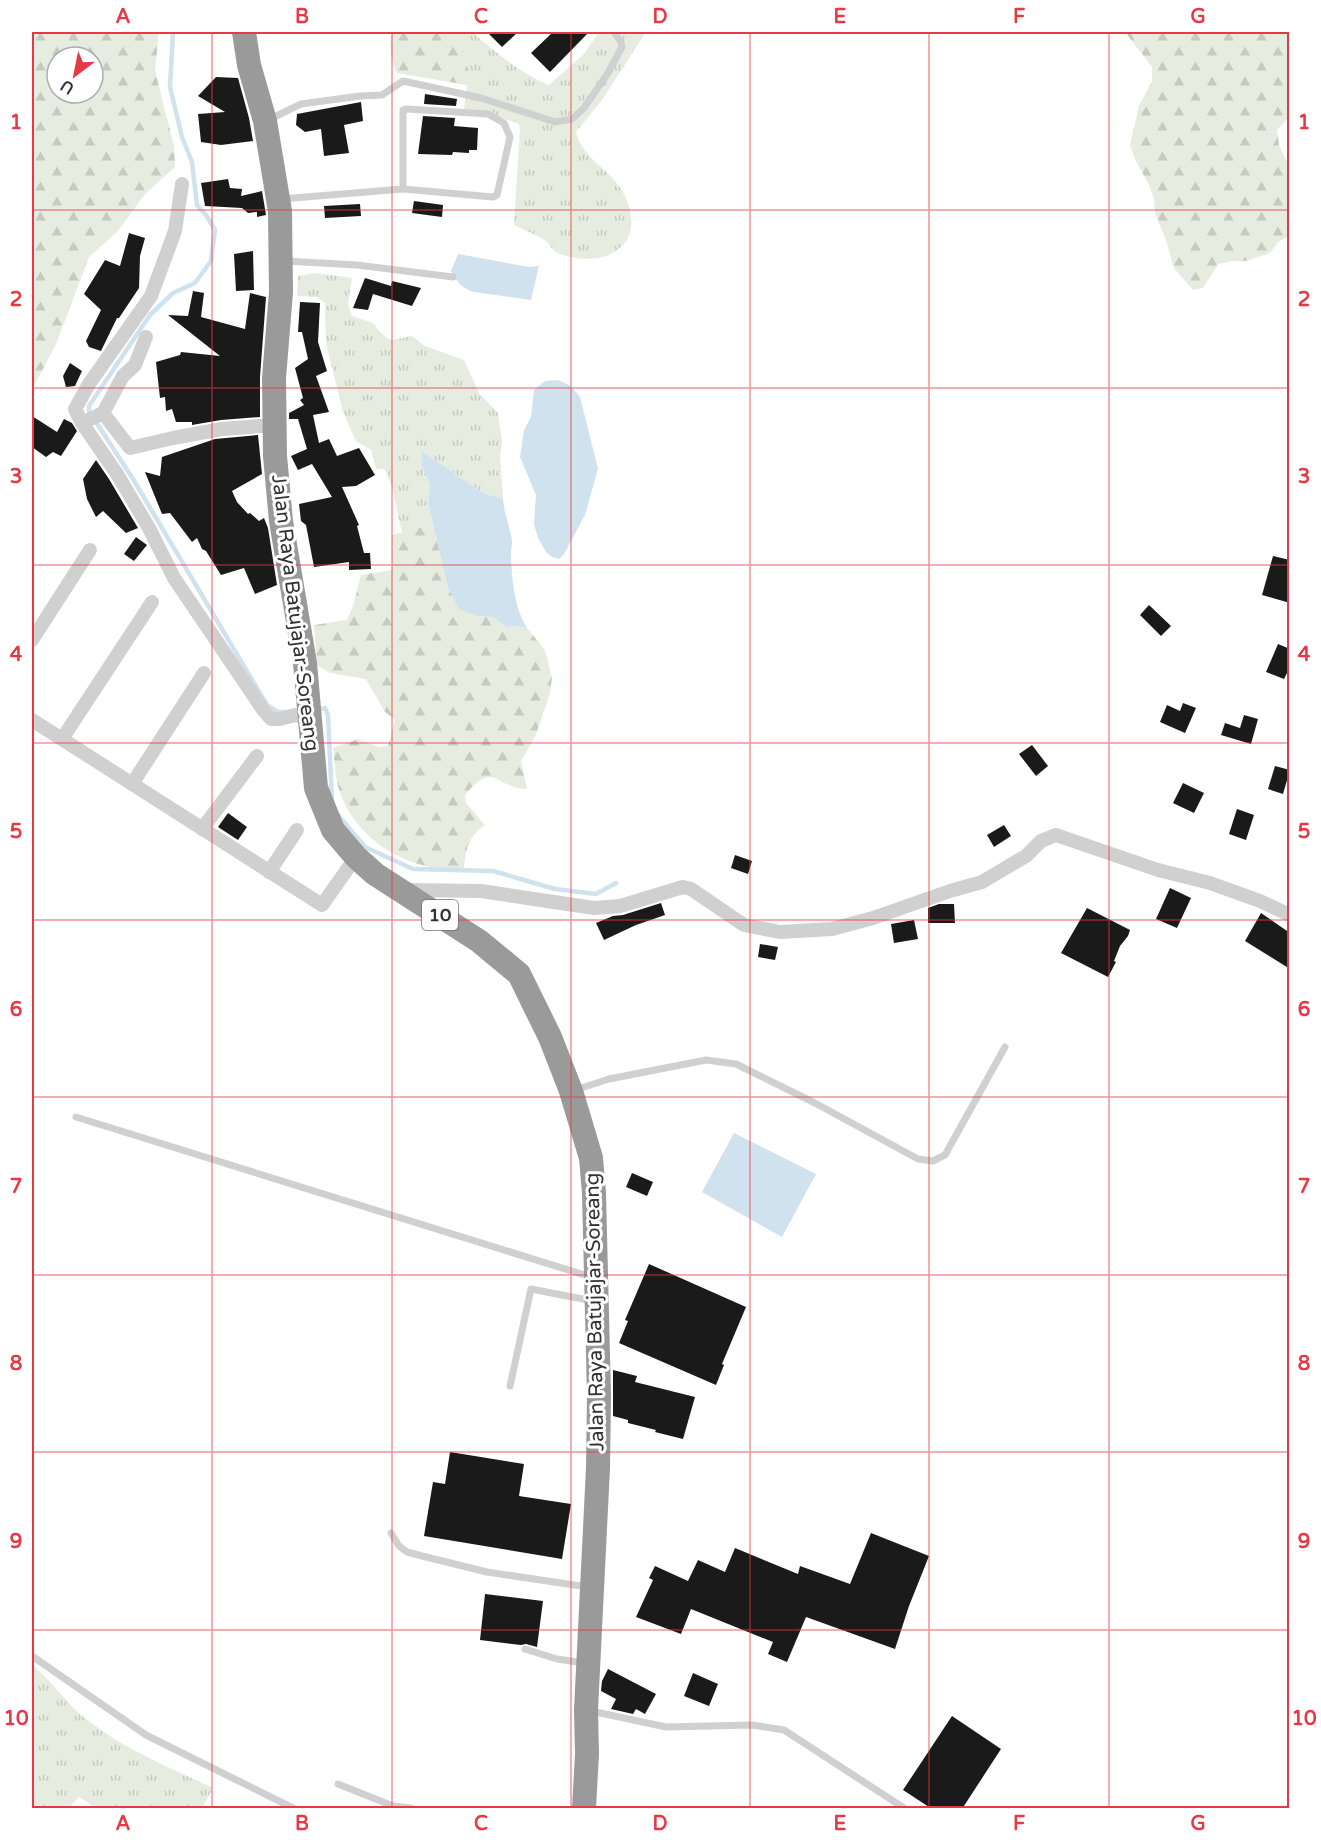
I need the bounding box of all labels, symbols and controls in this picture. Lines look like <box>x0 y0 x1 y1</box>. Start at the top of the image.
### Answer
text: A <box>116 5 131 29</box>
text: B <box>295 5 309 29</box>
text: C <box>474 5 488 29</box>
text: D <box>652 5 668 29</box>
text: E <box>834 5 847 29</box>
text: F <box>1013 5 1025 29</box>
text: G <box>1190 5 1206 29</box>
north arrow <box>45 45 105 105</box>
text: U <box>57 75 78 99</box>
text: 1 <box>10 111 22 135</box>
text: 1 <box>1298 111 1310 135</box>
text: 2 <box>10 288 22 312</box>
text: 2 <box>1298 288 1310 312</box>
text: 3 <box>10 465 22 489</box>
text: 3 <box>1298 465 1310 489</box>
street label: Jalan Raya Batujajar-Soreang <box>266 473 324 753</box>
text: 4 <box>10 643 23 667</box>
text: 4 <box>1298 643 1311 667</box>
text: 5 <box>10 820 22 844</box>
text: 5 <box>1298 820 1310 844</box>
road number: 10 <box>422 900 458 930</box>
text: 6 <box>10 998 22 1022</box>
text: 6 <box>1298 998 1310 1022</box>
street label: Jalan Raya Batujajar-Soreang <box>581 1173 609 1451</box>
text: 7 <box>10 1175 22 1199</box>
text: 7 <box>1298 1175 1310 1199</box>
text: 8 <box>10 1352 22 1376</box>
text: 8 <box>1298 1352 1310 1376</box>
text: 9 <box>10 1530 22 1554</box>
text: 9 <box>1298 1530 1310 1554</box>
text: 10 <box>3 1707 29 1731</box>
text: 10 <box>1291 1707 1317 1731</box>
text: A <box>116 1812 131 1836</box>
text: B <box>295 1812 309 1836</box>
text: C <box>474 1812 488 1836</box>
text: D <box>652 1812 668 1836</box>
text: E <box>834 1812 847 1836</box>
text: F <box>1013 1812 1025 1836</box>
text: G <box>1190 1812 1206 1836</box>

